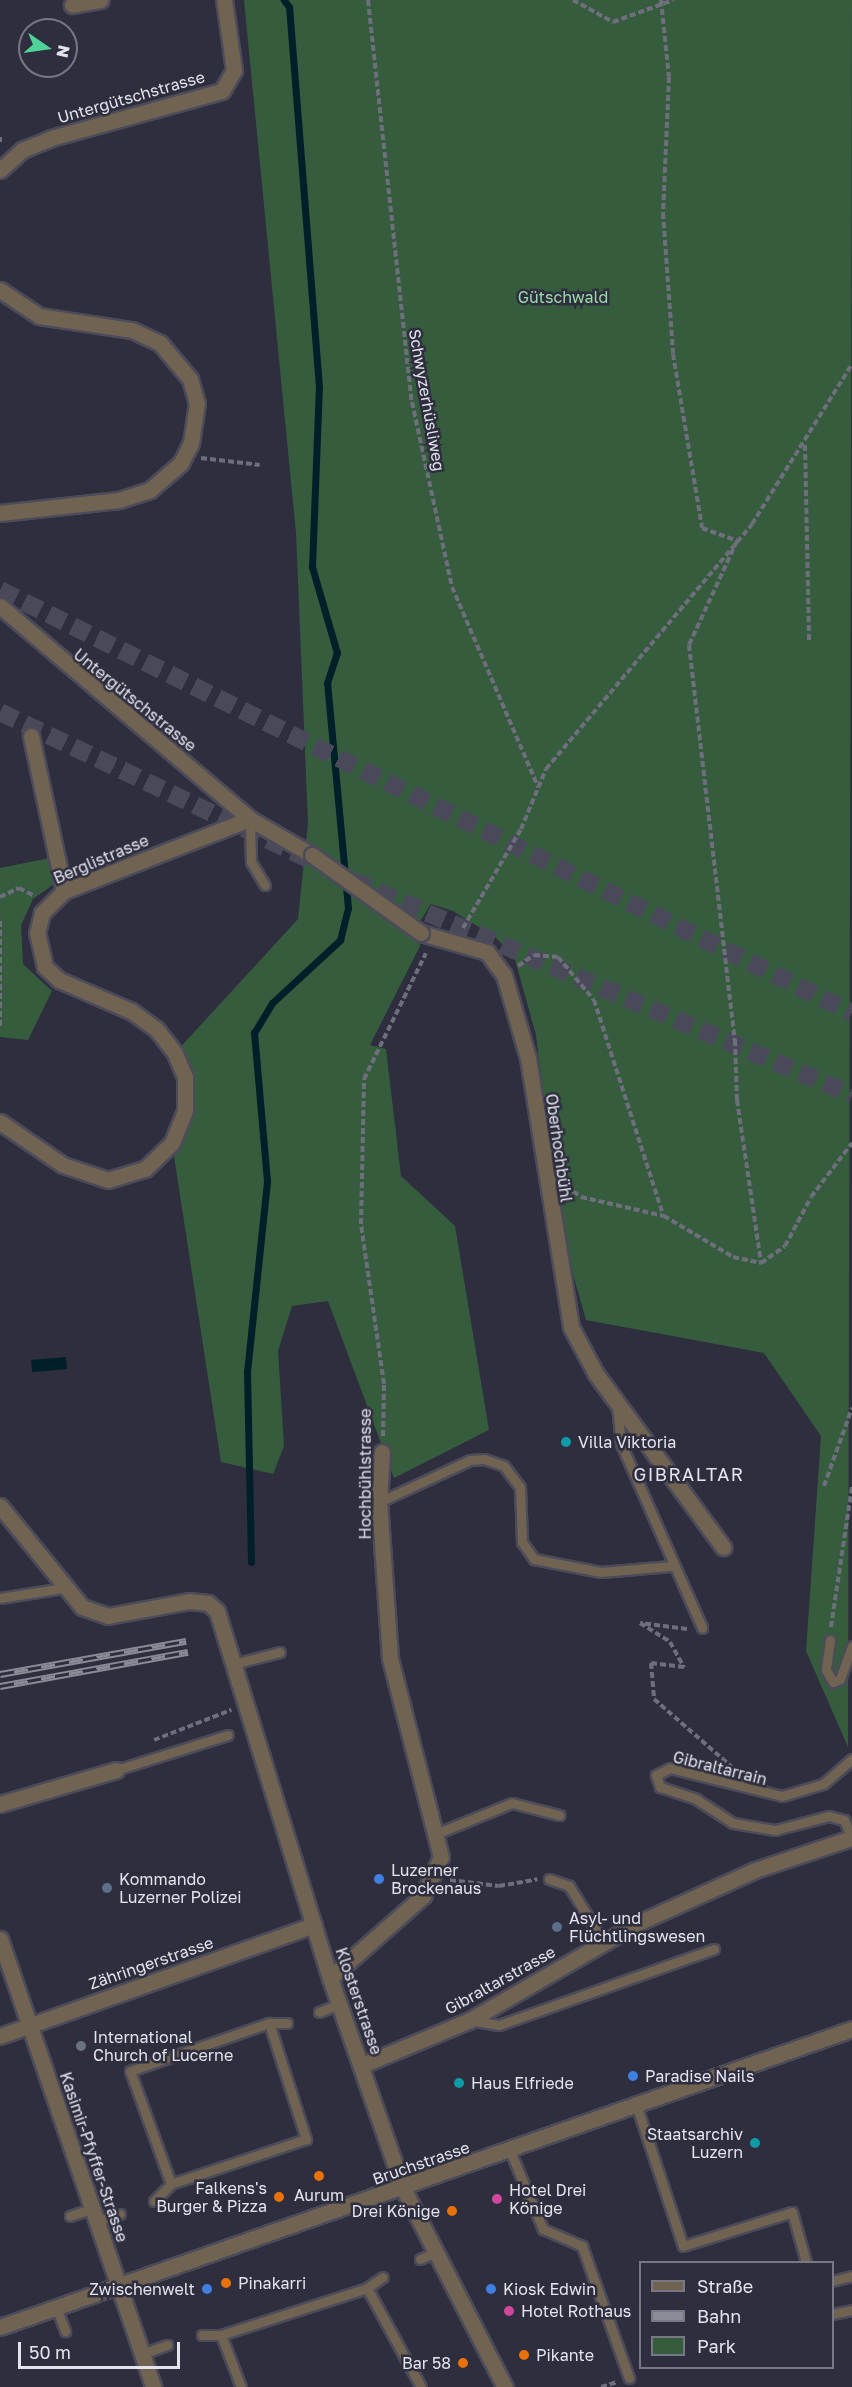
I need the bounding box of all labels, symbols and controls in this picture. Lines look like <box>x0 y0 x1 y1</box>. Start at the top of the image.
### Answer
north arrow <box>18 18 78 78</box>
text: N <box>52 43 75 60</box>
street label: Untergütschstrasse <box>55 67 207 127</box>
park label: Gütschwald <box>518 287 608 307</box>
street label: Schwyzerhüsliweg <box>405 327 449 473</box>
street label: Untergütschstrasse <box>70 645 200 755</box>
street label: Berglistrasse <box>51 830 151 888</box>
street label: Oberhochbühl <box>542 1092 576 1204</box>
street label: Hochbühlstrasse <box>355 1408 375 1540</box>
place label: Villa Viktoria <box>578 1432 676 1452</box>
marker: Villa Viktoria <box>559 1435 573 1449</box>
district label: GIBRALTAR <box>633 1463 745 1485</box>
street label: Gibraltarrain <box>671 1747 769 1789</box>
place label: Luzerner Brockenaus <box>391 1860 481 1898</box>
place label: Kommando Luzerner Polizei <box>119 1869 242 1907</box>
marker: Luzerner Brockenaus <box>372 1872 386 1886</box>
marker: Kommando Luzerner Polizei <box>100 1881 114 1895</box>
place label: Asyl- und Flüchtlingswesen <box>569 1908 705 1946</box>
marker: Asyl- und Flüchtlingswesen <box>550 1920 564 1934</box>
street label: Zähringerstrasse <box>86 1933 216 1993</box>
street label: Gibraltarstrasse <box>441 1942 559 2018</box>
street label: Klosterstrasse <box>332 1945 386 2057</box>
place label: International Church of Lucerne <box>93 2027 233 2065</box>
marker: International Church of Lucerne <box>74 2039 88 2053</box>
place label: Paradise Nails <box>645 2066 754 2086</box>
street label: Kasimir-Pfyffer-Strasse <box>56 2069 132 2245</box>
marker: Paradise Nails <box>626 2069 640 2083</box>
place label: Haus Elfriede <box>471 2073 574 2093</box>
marker: Haus Elfriede <box>452 2076 466 2090</box>
place label: Staatsarchiv Luzern <box>647 2124 743 2162</box>
marker: Staatsarchiv Luzern <box>748 2136 762 2150</box>
street label: Bruchstrasse <box>370 2137 472 2189</box>
marker: Aurum <box>312 2169 326 2183</box>
place label: Falkens's Burger & Pizza <box>156 2178 267 2216</box>
place label: Hotel Drei Könige <box>509 2180 586 2218</box>
place label: Aurum <box>294 2185 344 2205</box>
marker: Falkens's Burger & Pizza <box>272 2190 286 2204</box>
marker: Hotel Drei Könige <box>490 2192 504 2206</box>
place label: Drei Könige <box>352 2201 440 2221</box>
marker: Drei Könige <box>445 2204 459 2218</box>
legend <box>639 2261 834 2369</box>
place label: Pinakarri <box>238 2273 306 2293</box>
text: Straße <box>697 2275 753 2297</box>
marker: Pinakarri <box>219 2276 233 2290</box>
place label: Zwischenwelt <box>89 2279 195 2299</box>
place label: Kiosk Edwin <box>503 2279 596 2299</box>
marker: Zwischenwelt <box>200 2282 214 2296</box>
marker: Kiosk Edwin <box>484 2282 498 2296</box>
place label: Hotel Rothaus <box>521 2301 631 2321</box>
marker: Hotel Rothaus <box>502 2304 516 2318</box>
text: Bahn <box>697 2305 741 2327</box>
scale bar <box>21 2330 183 2368</box>
text: Park <box>697 2335 736 2357</box>
text: 50 m <box>29 2341 71 2363</box>
place label: Pikante <box>536 2345 594 2365</box>
marker: Pikante <box>517 2348 531 2362</box>
place label: Bar 58 <box>402 2353 451 2373</box>
marker: Bar 58 <box>456 2356 470 2370</box>

